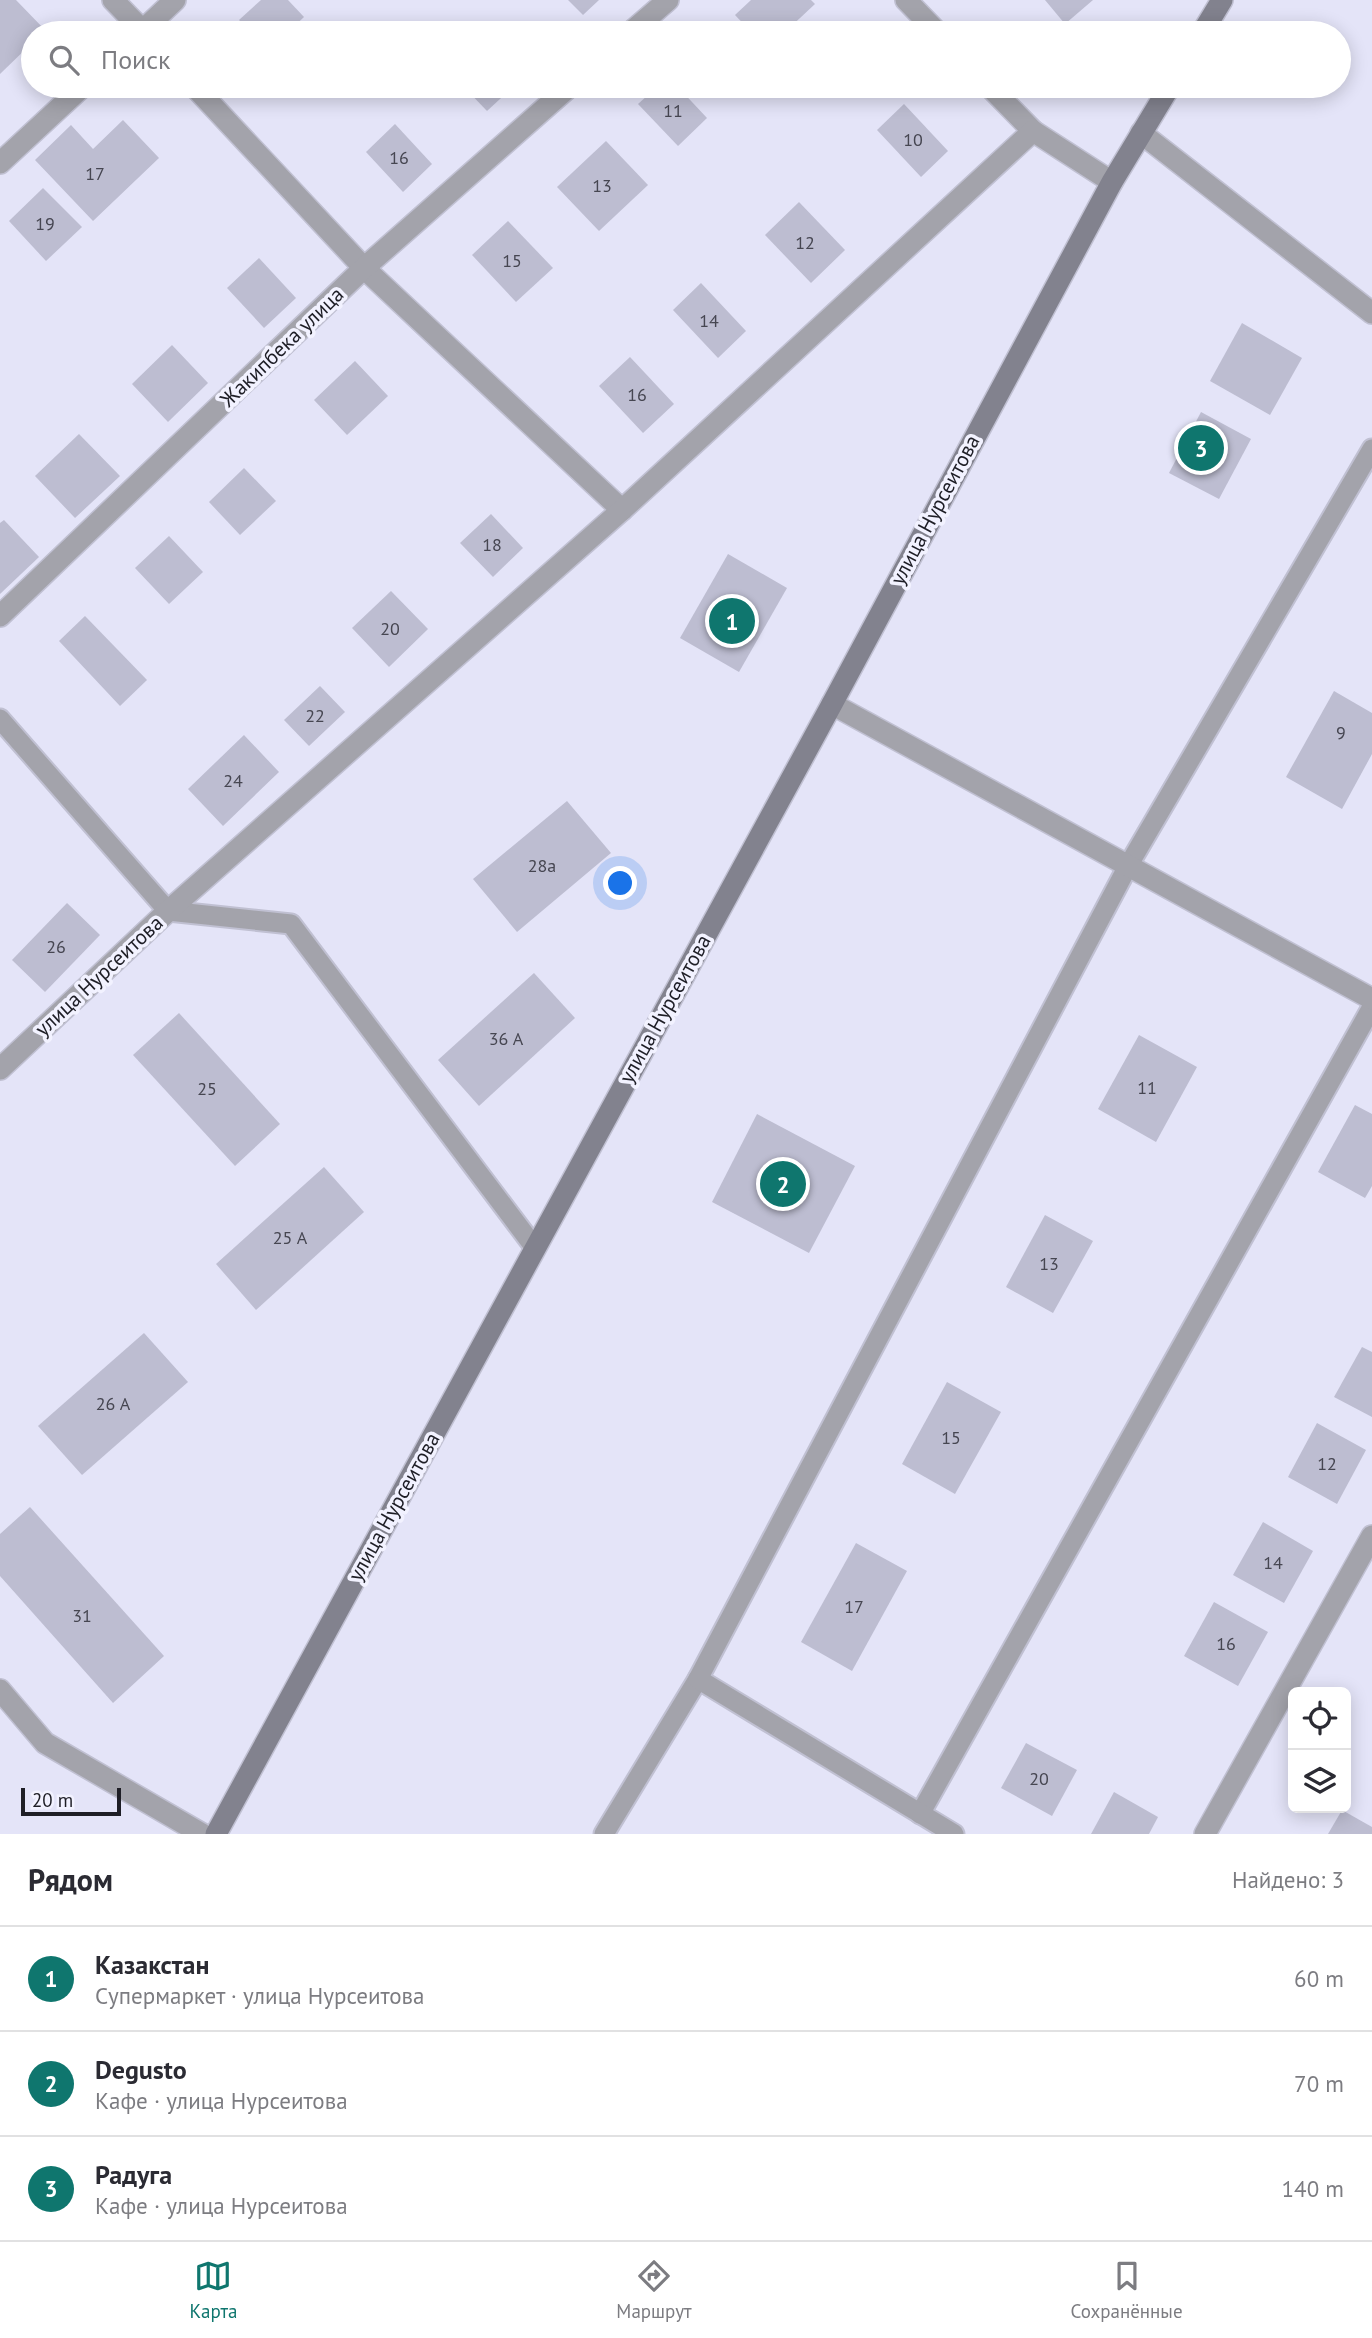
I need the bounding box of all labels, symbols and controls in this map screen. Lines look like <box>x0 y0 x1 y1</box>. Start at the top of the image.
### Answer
search box <box>21 21 1351 98</box>
icon: search <box>45 41 83 79</box>
text: Поиск <box>101 43 170 76</box>
house number: 11 <box>663 99 683 122</box>
house number: 10 <box>903 128 923 151</box>
house number: 16 <box>389 146 409 169</box>
house number: 17 <box>85 162 105 185</box>
house number: 13 <box>592 174 612 197</box>
house number: 19 <box>35 212 55 235</box>
house number: 12 <box>795 231 815 254</box>
house number: 15 <box>502 249 522 272</box>
street label: Жакипбека улица <box>213 281 349 413</box>
house number: 14 <box>699 309 719 332</box>
house number: 16 <box>627 383 647 406</box>
pin: 3 <box>1178 422 1224 474</box>
street label: улица Нурсеитова <box>884 430 985 589</box>
house number: 18 <box>482 533 502 556</box>
pin: 1 <box>709 595 755 647</box>
house number: 20 <box>380 617 400 640</box>
house number: 22 <box>305 704 325 727</box>
house number: 9 <box>1336 721 1346 744</box>
house number: 24 <box>223 769 243 792</box>
house number: 28а <box>528 854 556 877</box>
your location <box>603 866 637 900</box>
street label: улица Нурсеитова <box>29 909 168 1042</box>
street label: улица Нурсеитова <box>613 930 717 1088</box>
house number: 26 <box>46 935 66 958</box>
house number: 36 А <box>489 1027 524 1050</box>
house number: 11 <box>1137 1076 1157 1099</box>
house number: 25 <box>197 1077 217 1100</box>
pin: 2 <box>760 1158 806 1210</box>
house number: 25 А <box>273 1226 308 1249</box>
house number: 13 <box>1039 1252 1059 1275</box>
house number: 26 А <box>96 1392 131 1415</box>
house number: 15 <box>941 1426 961 1449</box>
street label: улица Нурсеитова <box>342 1428 446 1586</box>
house number: 12 <box>1317 1452 1337 1475</box>
house number: 14 <box>1263 1551 1283 1574</box>
house number: 17 <box>844 1595 864 1618</box>
house number: 31 <box>72 1604 92 1627</box>
house number: 16 <box>1216 1632 1236 1655</box>
map controls <box>1288 1687 1351 1813</box>
button: locate <box>1288 1687 1351 1750</box>
button: layers <box>1288 1750 1351 1813</box>
house number: 20 <box>1029 1767 1049 1790</box>
scale bar <box>21 1785 121 1817</box>
text: 20 m <box>32 1788 73 1812</box>
text: Рядом <box>28 1860 113 1899</box>
text: Найдено: 3 <box>1232 1865 1344 1894</box>
text: Казакстан <box>95 1948 209 1981</box>
text: 1 <box>44 1964 58 1993</box>
text: 60 m <box>1294 1964 1344 1993</box>
text: Супермаркет · улица Нурсеитова <box>95 1981 425 2010</box>
text: Degusto <box>95 2053 187 2086</box>
text: 2 <box>44 2069 58 2098</box>
text: 70 m <box>1294 2069 1344 2098</box>
text: Кафе · улица Нурсеитова <box>95 2086 348 2115</box>
text: Радуга <box>95 2158 172 2191</box>
text: 3 <box>44 2174 58 2203</box>
text: 140 m <box>1282 2174 1344 2203</box>
text: Кафе · улица Нурсеитова <box>95 2191 348 2220</box>
tab: Карта <box>189 2257 237 2323</box>
tab: Маршрут <box>616 2257 692 2323</box>
tab: Сохранённые <box>1070 2257 1183 2323</box>

